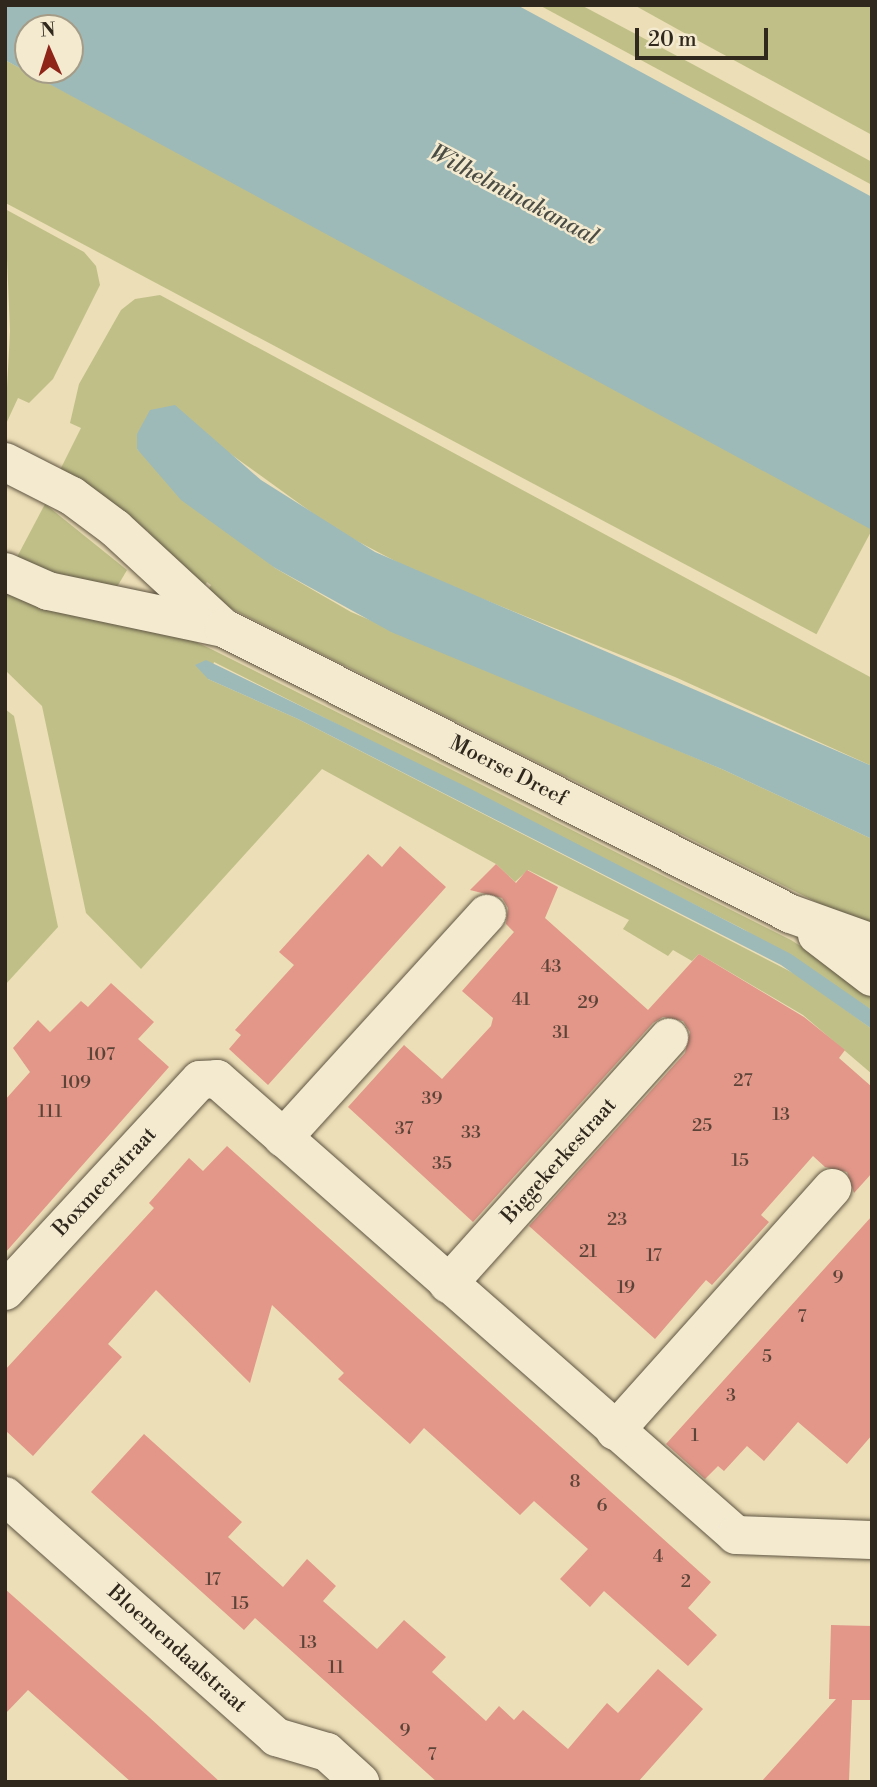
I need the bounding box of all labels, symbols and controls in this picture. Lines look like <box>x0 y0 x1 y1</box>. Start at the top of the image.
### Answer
north arrow <box>14 14 84 84</box>
scale bar <box>639 14 772 58</box>
text: N <box>40 18 56 42</box>
text: 20 m <box>648 27 697 53</box>
water label: Wilhelminakanaal <box>425 139 603 251</box>
street label: Moerse Dreef <box>445 731 571 811</box>
house number: 43 <box>541 956 561 978</box>
house number: 41 <box>512 989 530 1011</box>
house number: 29 <box>577 992 599 1014</box>
house number: 31 <box>552 1022 570 1044</box>
house number: 107 <box>87 1044 115 1066</box>
house number: 27 <box>733 1070 753 1092</box>
house number: 109 <box>61 1072 91 1094</box>
house number: 39 <box>422 1088 442 1110</box>
street label: Biggekerkestraat <box>496 1093 622 1229</box>
house number: 111 <box>38 1101 62 1123</box>
house number: 13 <box>772 1104 790 1126</box>
house number: 25 <box>692 1115 712 1137</box>
house number: 37 <box>395 1118 413 1140</box>
street label: Boxmeerstraat <box>48 1122 162 1242</box>
house number: 33 <box>461 1122 481 1144</box>
house number: 15 <box>731 1150 749 1172</box>
house number: 35 <box>432 1153 452 1175</box>
house number: 23 <box>607 1209 627 1231</box>
house number: 21 <box>579 1241 597 1263</box>
house number: 17 <box>646 1245 662 1267</box>
house number: 9 <box>833 1267 843 1289</box>
house number: 19 <box>617 1277 635 1299</box>
house number: 7 <box>797 1306 807 1328</box>
house number: 5 <box>762 1346 772 1368</box>
house number: 3 <box>726 1385 736 1407</box>
house number: 1 <box>691 1425 699 1447</box>
house number: 8 <box>569 1471 581 1493</box>
house number: 6 <box>597 1495 607 1517</box>
house number: 4 <box>653 1546 663 1568</box>
house number: 17 <box>205 1569 221 1591</box>
house number: 2 <box>681 1571 691 1593</box>
street label: Bloemendaalstraat <box>102 1580 252 1718</box>
house number: 15 <box>231 1593 249 1615</box>
house number: 13 <box>299 1632 317 1654</box>
house number: 11 <box>328 1657 344 1679</box>
house number: 9 <box>400 1720 410 1742</box>
house number: 7 <box>427 1744 437 1766</box>

